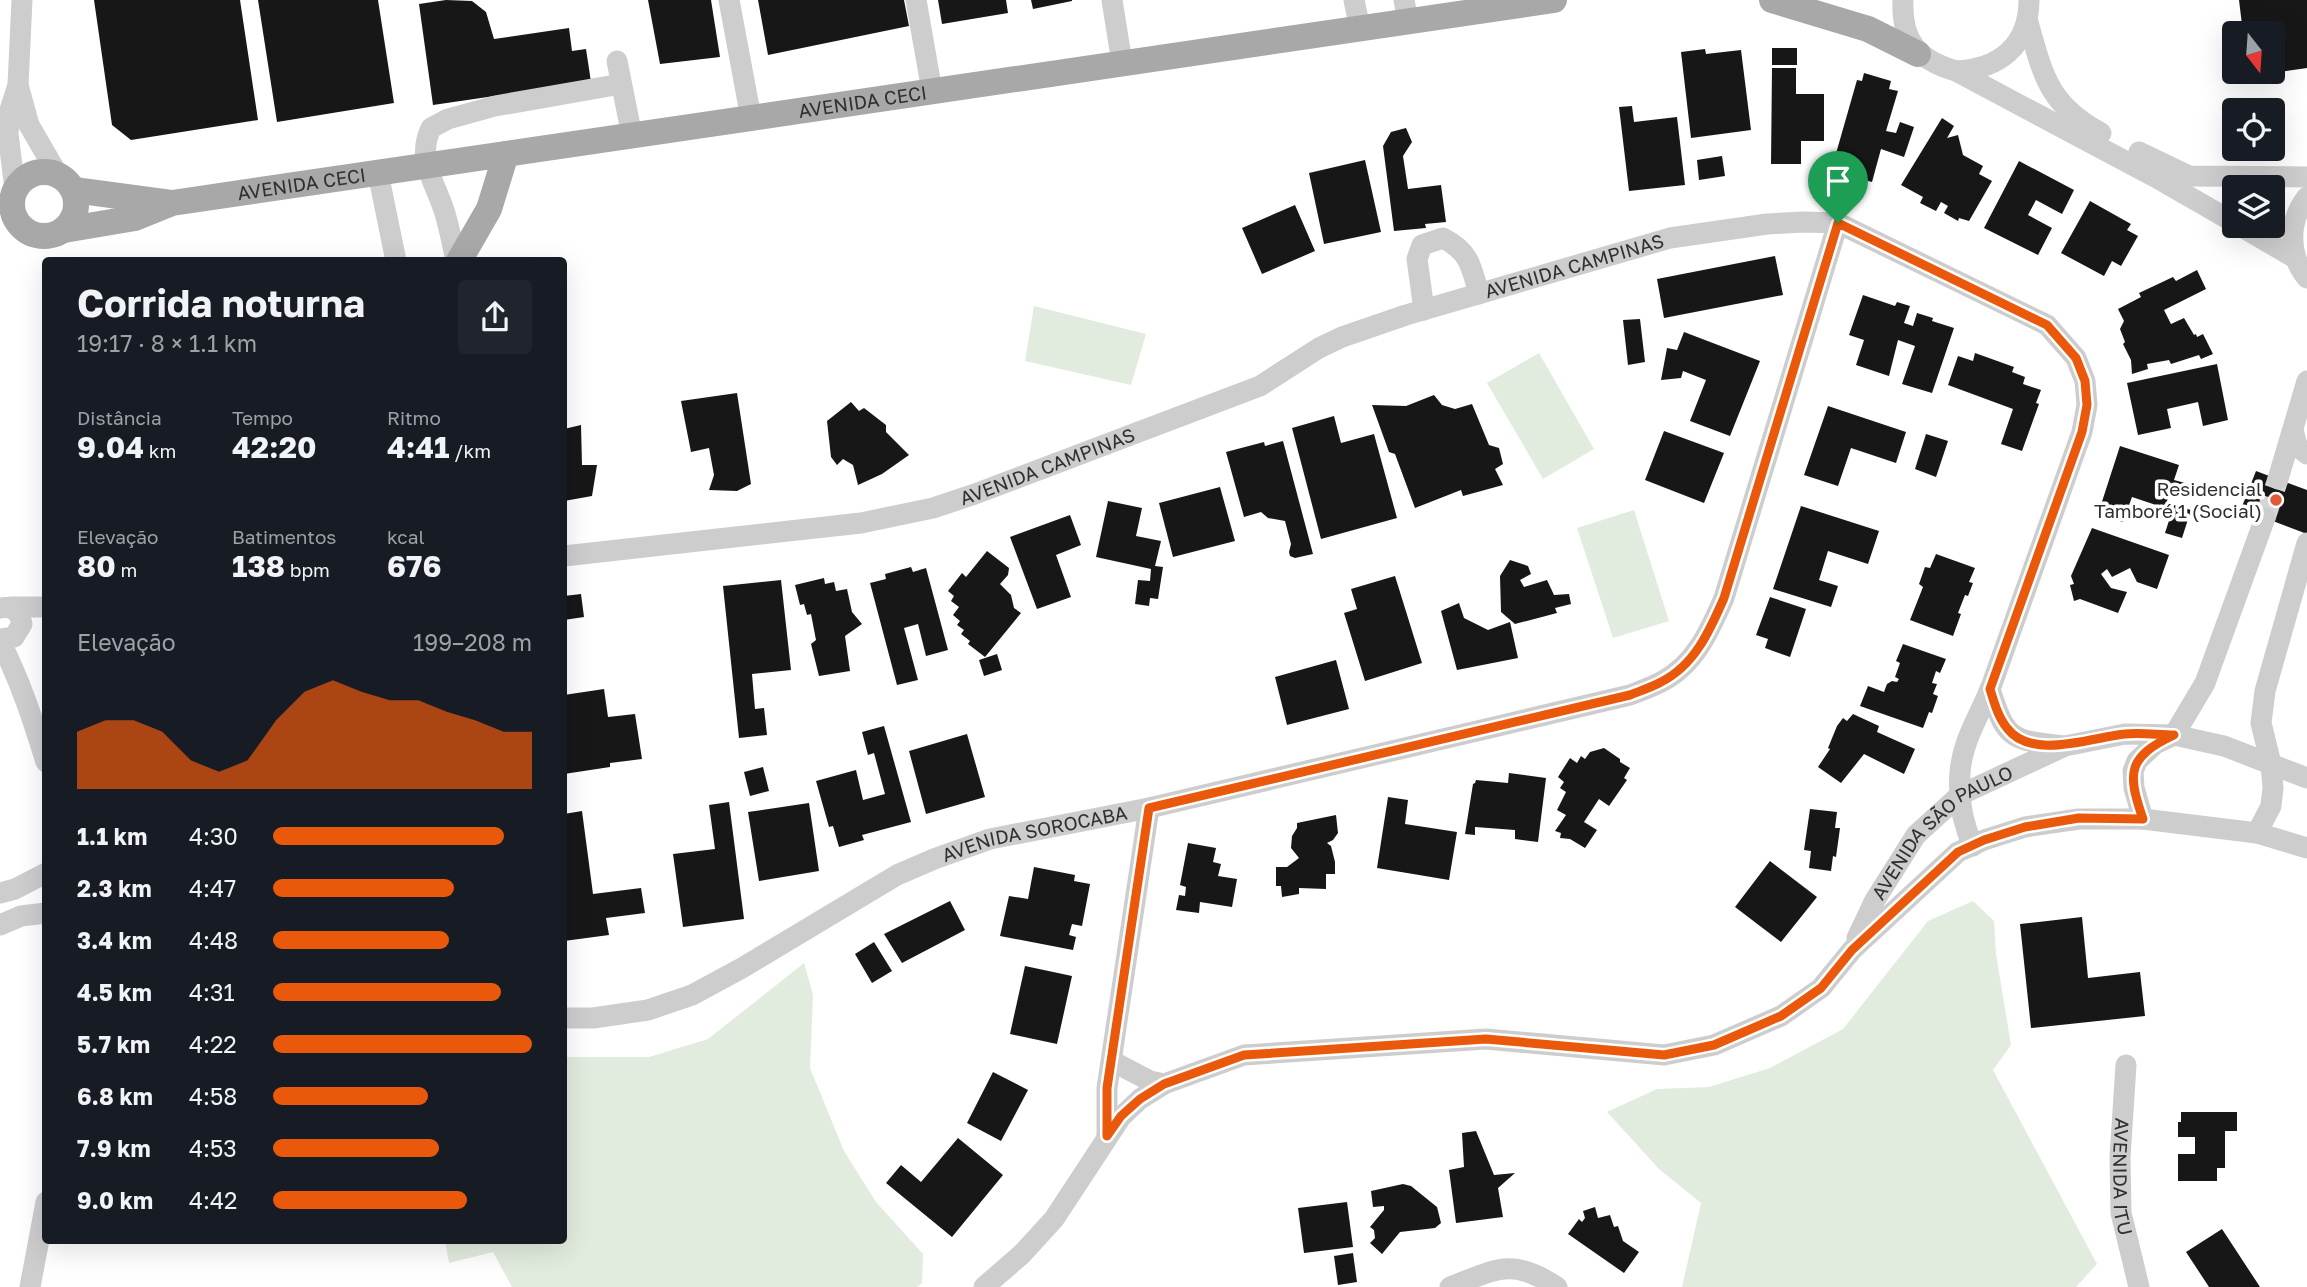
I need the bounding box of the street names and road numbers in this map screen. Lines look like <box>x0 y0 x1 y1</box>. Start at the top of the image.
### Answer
street label: AVENIDA CECI <box>797 80 928 122</box>
street label: AVENIDA CECI <box>236 163 367 204</box>
street label: AVENIDA CAMPINAS <box>1482 228 1666 302</box>
street label: AVENIDA CAMPINAS <box>957 423 1138 509</box>
street label: AVENIDA SÃO PAULO <box>1866 760 2016 904</box>
street label: AVENIDA SOROCABA <box>939 800 1129 866</box>
street label: AVENIDA ITU <box>2109 1117 2138 1238</box>

